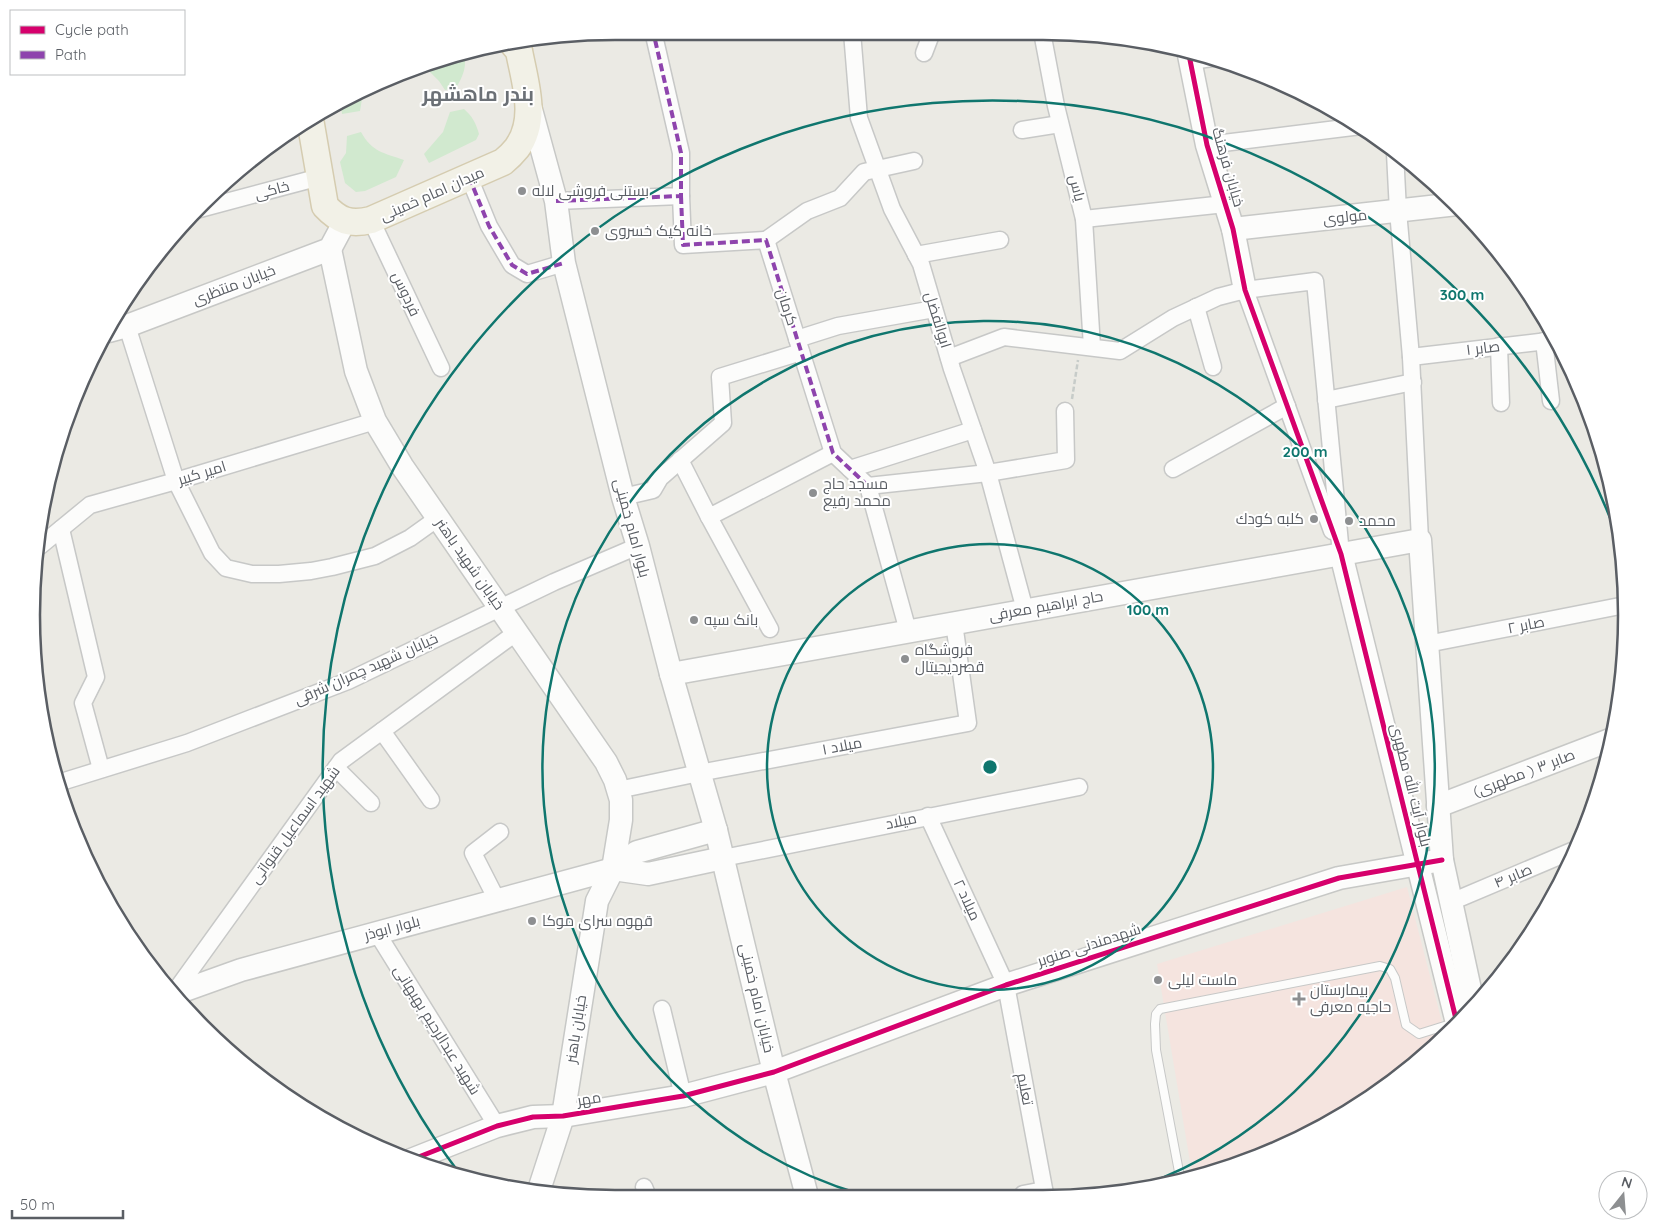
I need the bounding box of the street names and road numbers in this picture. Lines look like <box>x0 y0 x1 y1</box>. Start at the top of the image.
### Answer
street label: خیابان فرهنگ <box>1207 125 1249 209</box>
street label: میدان امام خمینی <box>377 162 487 226</box>
street label: یاس <box>1064 173 1090 203</box>
street label: خاکی <box>252 176 292 204</box>
street label: مولوی <box>1322 205 1368 229</box>
street label: خیابان منتظری <box>190 260 278 310</box>
street label: فردوس <box>387 268 425 320</box>
street label: کرمان <box>772 286 802 328</box>
street label: ابوالفضل <box>920 289 956 351</box>
street label: صابر ۱ <box>1465 336 1501 359</box>
street label: امیر کبیر <box>175 456 228 489</box>
street label: بلوار امام خمینی <box>609 476 655 580</box>
street label: خیابان شهید باهنر <box>430 513 509 614</box>
street label: حاج ابراهیم معرفی <box>987 586 1105 627</box>
street label: صابر ۲ <box>1506 612 1546 637</box>
street label: خیابان شهید چمران شرقی <box>291 628 441 710</box>
street label: بلوار آیت الله مطهری <box>1386 721 1436 849</box>
street label: میلاد ۱ <box>820 732 863 759</box>
street label: صابر ۳ ( مطهری) <box>1470 744 1578 802</box>
street label: شهید اسماعیل قنواتی <box>245 762 345 888</box>
street label: میلاد <box>884 808 918 833</box>
street label: صابر ۴ <box>1491 859 1535 892</box>
street label: میلاد ۲ <box>950 876 985 923</box>
street label: بلوار ابوذر <box>361 911 422 944</box>
street label: شهدمندنی صنوبر <box>1034 919 1143 971</box>
street label: خیابان امام خمینی <box>735 941 779 1055</box>
street label: شهید عبدالرحیم بهبهانی <box>389 961 485 1099</box>
street label: خیابان باهنر <box>561 993 591 1066</box>
street label: تعلیم <box>1012 1071 1038 1107</box>
street label: مهر <box>575 1087 602 1111</box>

